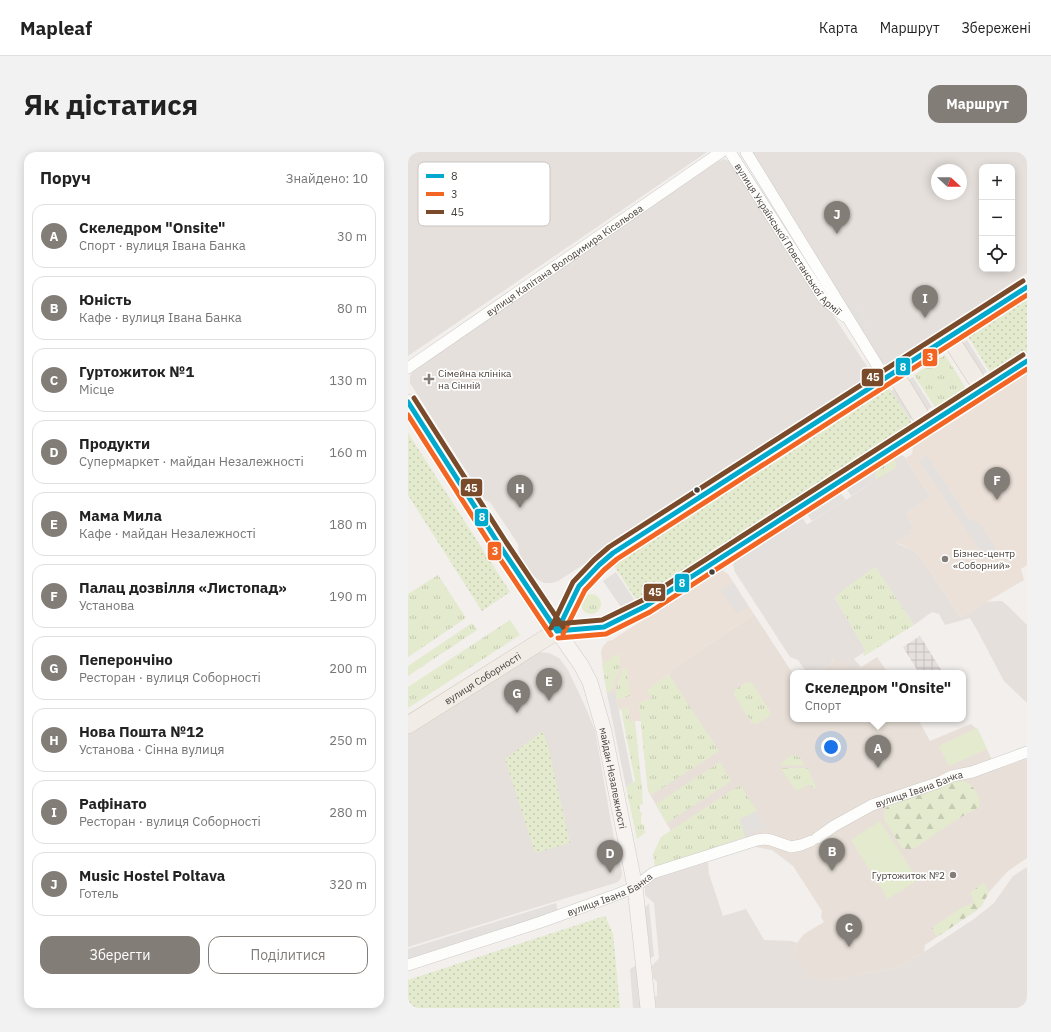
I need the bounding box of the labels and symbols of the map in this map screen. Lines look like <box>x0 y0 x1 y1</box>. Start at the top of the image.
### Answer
street label: вулиця Української Повстанської Армії <box>732 161 845 318</box>
legend <box>418 162 550 226</box>
north arrow <box>931 164 967 200</box>
text: 8 <box>451 169 458 183</box>
text: 3 <box>451 187 458 201</box>
street label: вулиця Капітана Володимира Кісельова <box>484 201 646 319</box>
pin: J <box>824 201 850 234</box>
text: 45 <box>451 205 464 219</box>
pin: I <box>912 285 938 318</box>
line badge: 3 <box>922 348 938 367</box>
text: 3 <box>927 350 933 364</box>
line badge: 8 <box>895 357 911 376</box>
text: 8 <box>900 360 907 374</box>
place label: Сімейна клініка на Сінній <box>438 367 512 392</box>
line badge: 45 <box>861 368 884 387</box>
text: 45 <box>866 370 880 384</box>
marker: Сімейна клініка на Сінній <box>423 373 435 385</box>
pin: F <box>984 467 1010 500</box>
pin: H <box>507 475 533 508</box>
line badge: 45 <box>460 478 483 497</box>
text: 45 <box>464 481 478 495</box>
unlabelled marker <box>692 485 702 495</box>
line badge: 8 <box>474 508 489 527</box>
text: 8 <box>479 510 486 524</box>
line badge: 3 <box>487 541 502 561</box>
text: 3 <box>492 544 498 558</box>
place label: Бізнес-центр «Соборний» <box>953 547 1015 572</box>
marker: Бізнес-центр «Соборний» <box>940 554 950 564</box>
unlabelled marker <box>707 567 717 577</box>
line badge: 8 <box>674 573 690 593</box>
text: 8 <box>679 576 686 590</box>
line badge: 45 <box>643 583 666 602</box>
text: 45 <box>648 585 662 599</box>
street label: вулиця Соборності <box>442 649 524 708</box>
pin: E <box>536 668 562 701</box>
pin: G <box>504 680 530 713</box>
street label: майдан Незалежності <box>596 726 629 830</box>
pin: A <box>865 735 891 768</box>
your location <box>821 737 841 757</box>
street label: вулиця Івана Банка <box>873 768 965 810</box>
pin: B <box>819 838 845 871</box>
pin: D <box>597 840 623 873</box>
street label: вулиця Івана Банка <box>565 869 656 919</box>
place label: Гуртожиток №2 <box>872 869 945 882</box>
marker: Гуртожиток №2 <box>948 870 958 880</box>
pin: C <box>836 914 862 947</box>

